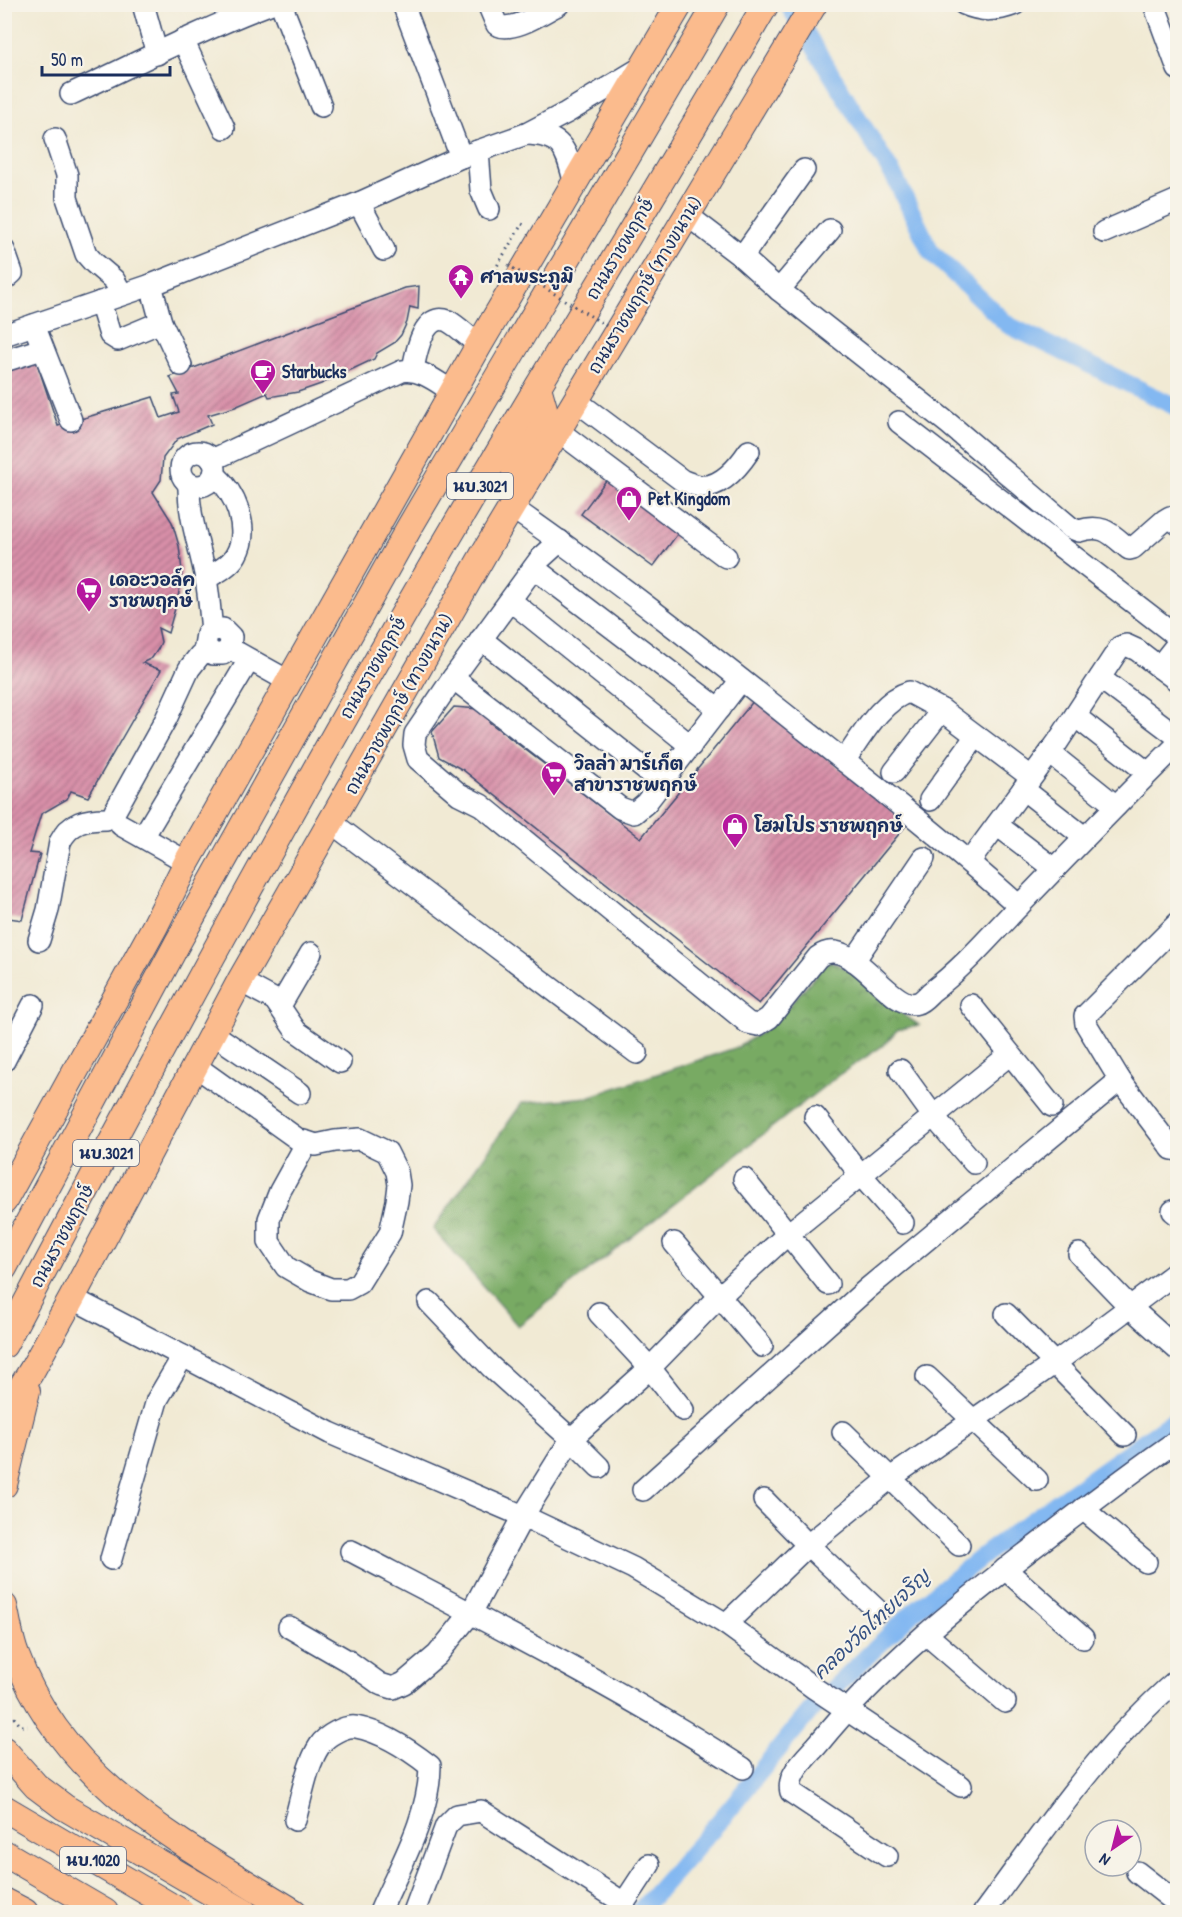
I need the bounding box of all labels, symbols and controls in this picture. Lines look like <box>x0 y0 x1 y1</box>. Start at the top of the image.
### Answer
scale bar <box>42 39 170 77</box>
text: 50 m <box>51 47 83 72</box>
street label: ถนนราชพฤกษ์ (ทางขนาน) <box>582 191 708 378</box>
street label: ถนนราชพฤกษ์ <box>580 193 660 304</box>
temple icon: ศาลพระภูมิ <box>446 262 476 300</box>
place label: ศาลพระภูมิ <box>480 264 574 290</box>
cafe icon: Starbucks <box>248 357 278 395</box>
place label: Starbucks <box>282 359 347 384</box>
road number: นบ.3021 <box>447 473 513 499</box>
shop icon: Pet Kingdom <box>614 484 644 522</box>
place label: Pet Kingdom <box>648 486 730 512</box>
place label: เดอะวอล์ค ราชพฤกษ์ <box>109 567 195 613</box>
supermarket icon: เดอะวอล์ค ราชพฤกษ์ <box>74 575 104 613</box>
street label: ถนนราชพฤกษ์ (ทางขนาน) <box>338 609 459 799</box>
street label: ถนนราชพฤกษ์ <box>333 612 412 723</box>
place label: วิลล่า มาร์เก็ต สาขาราชพฤกษ์ <box>574 751 697 797</box>
supermarket icon: วิลล่า มาร์เก็ต สาขาราชพฤกษ์ <box>539 759 569 797</box>
shop icon: โฮมโปร ราชพฤกษ์ <box>720 811 750 849</box>
place label: โฮมโปร ราชพฤกษ์ <box>754 813 903 838</box>
road number: นบ.3021 <box>73 1140 139 1166</box>
street label: ถนนราชพฤกษ์ <box>24 1179 99 1292</box>
water label: คลองวัดไทยเจริญ <box>806 1561 936 1685</box>
north arrow <box>1083 1818 1143 1878</box>
road number: นบ.1020 <box>60 1847 126 1873</box>
text: N <box>1094 1849 1114 1872</box>

